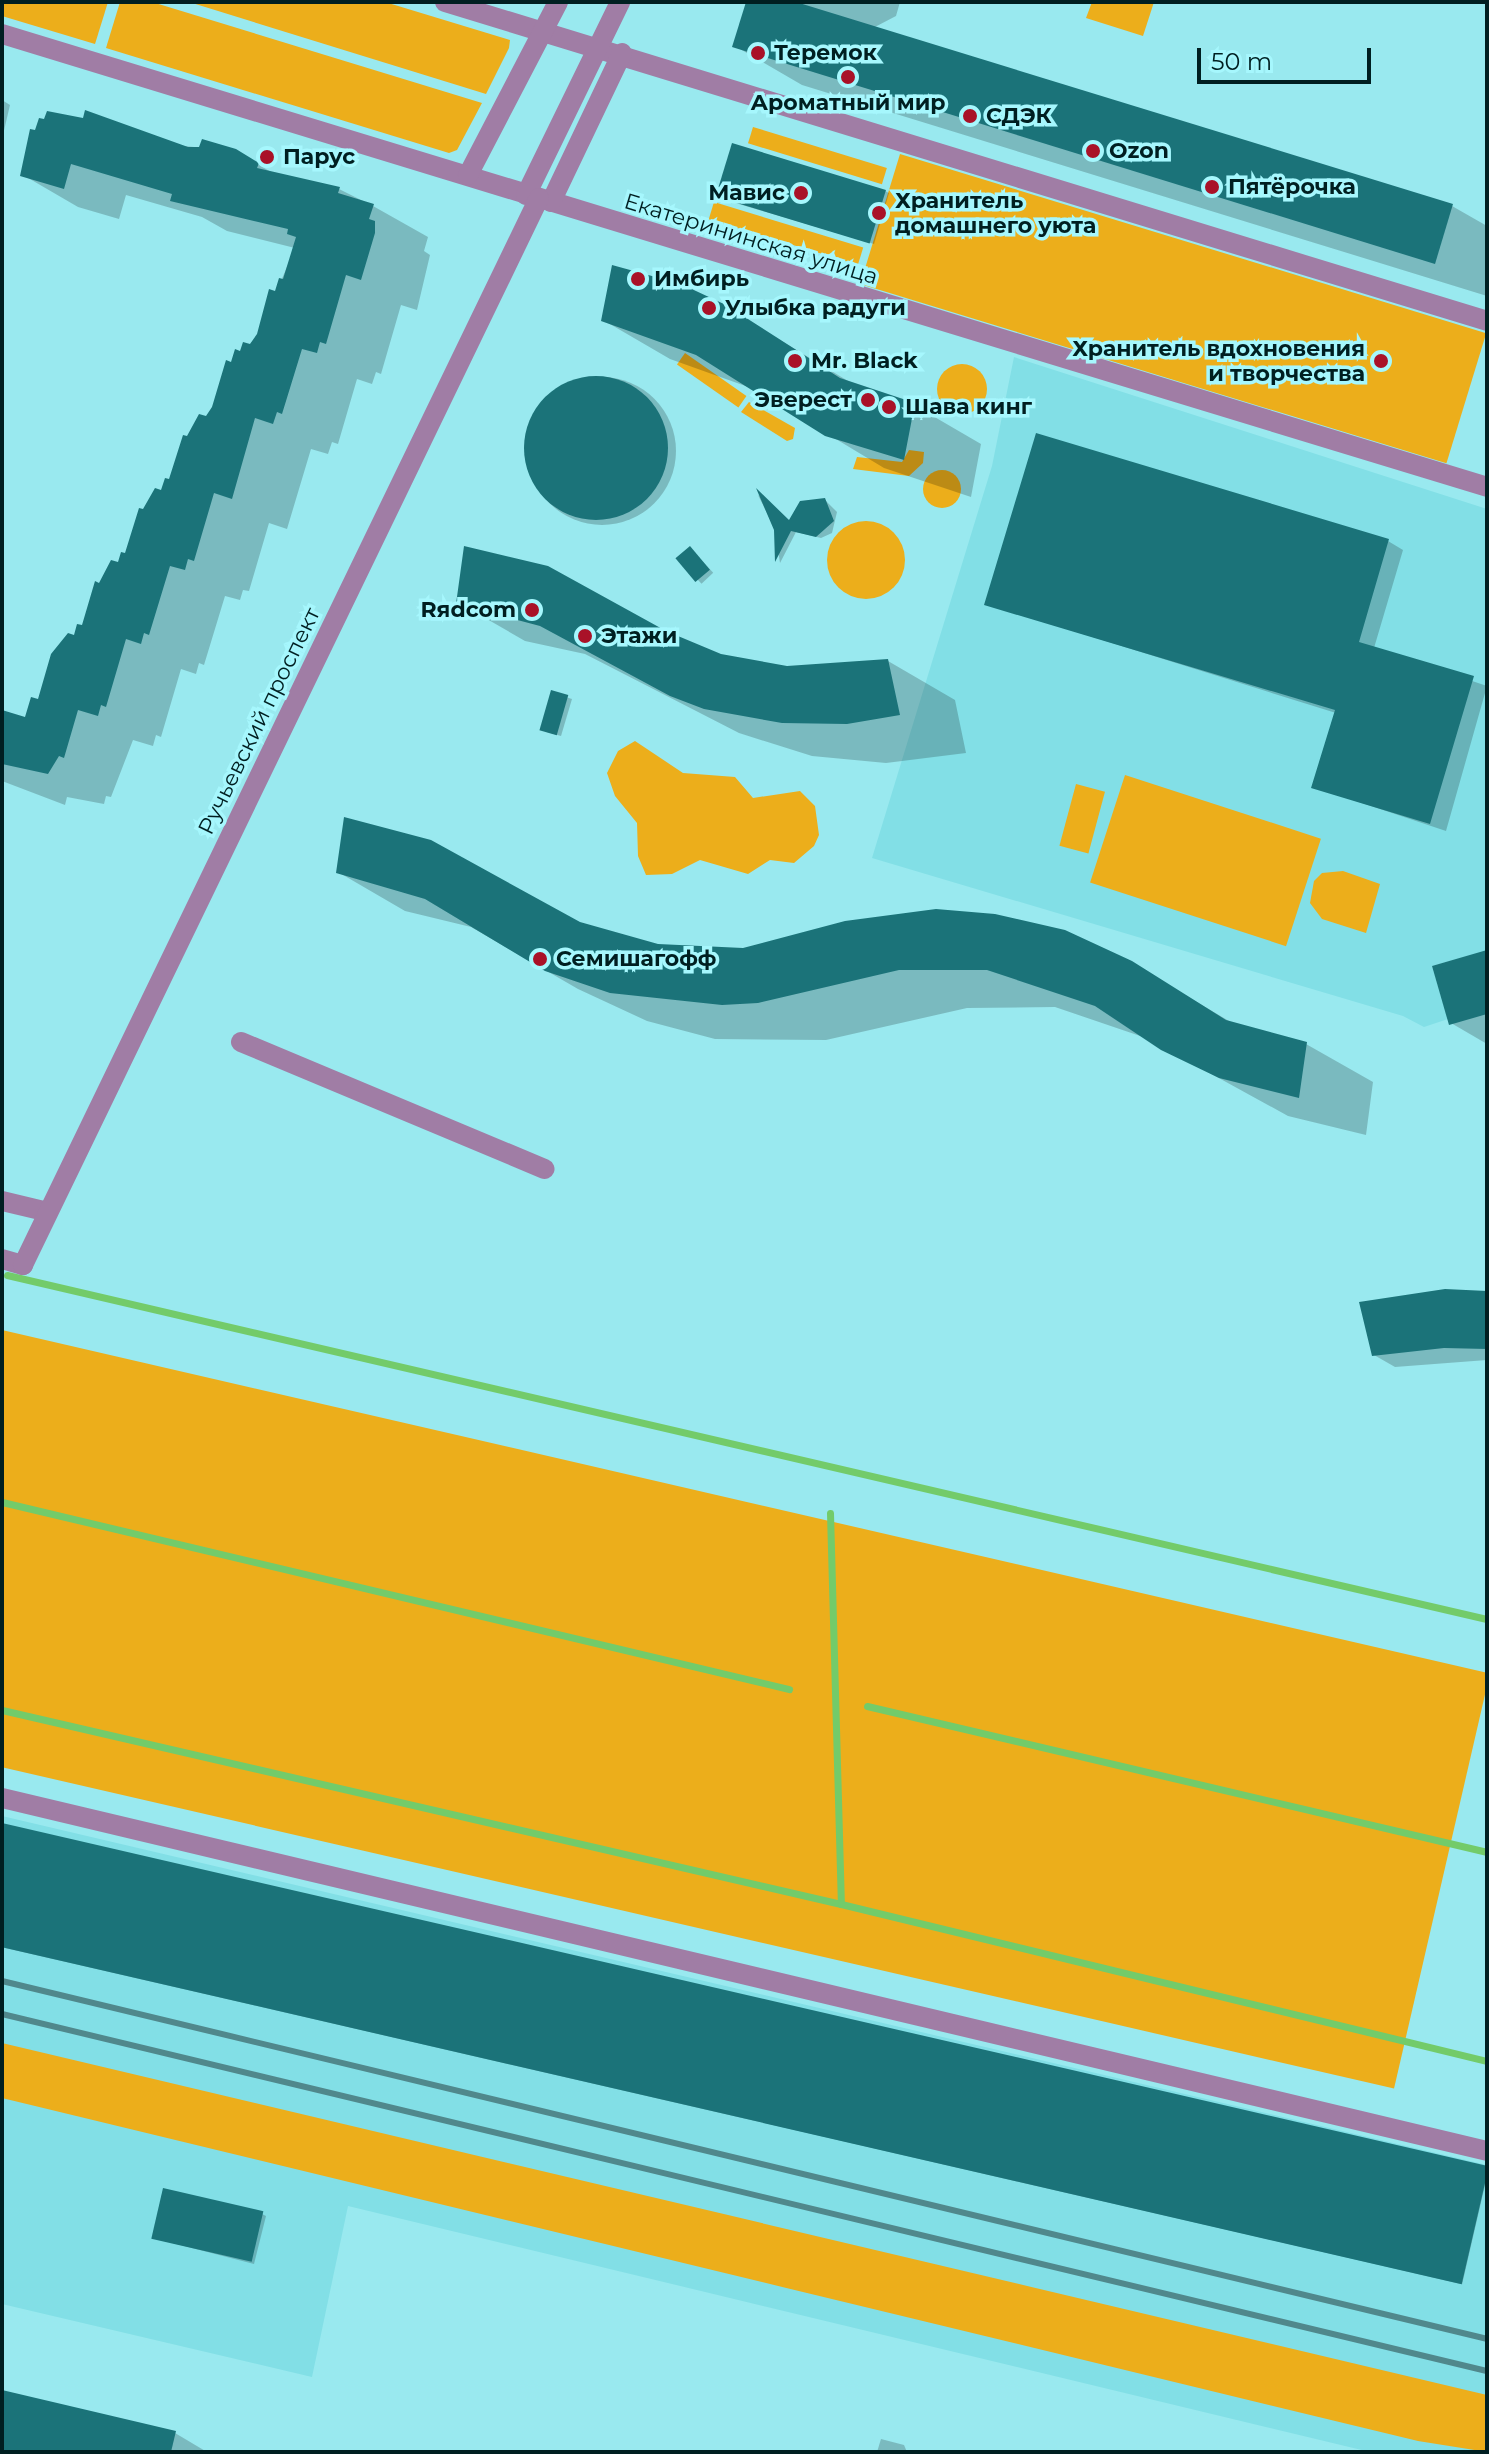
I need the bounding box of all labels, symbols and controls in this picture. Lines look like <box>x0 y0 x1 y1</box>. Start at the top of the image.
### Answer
scale bar <box>1201 32 1375 82</box>
place label: Теремок <box>774 40 877 66</box>
marker: Теремок <box>749 44 767 62</box>
text: 50 m <box>1211 47 1272 76</box>
marker: Ароматный мир <box>839 68 857 86</box>
place label: Ароматный мир <box>750 90 946 116</box>
place label: СДЭК <box>986 103 1052 129</box>
marker: СДЭК <box>961 107 979 125</box>
place label: Ozon <box>1109 138 1169 164</box>
marker: Ozon <box>1084 142 1102 160</box>
place label: Парус <box>283 144 355 170</box>
marker: Парус <box>258 148 276 166</box>
place label: Пятёрочка <box>1228 174 1356 200</box>
marker: Пятёрочка <box>1203 178 1221 196</box>
place label: Мавис <box>708 180 785 206</box>
marker: Мавис <box>792 184 810 202</box>
place label: Хранитель домашнего уюта <box>895 187 1096 238</box>
street label: Екатерининская улица <box>621 188 881 290</box>
marker: Хранитель домашнего уюта <box>870 204 888 222</box>
place label: Имбирь <box>654 266 749 292</box>
marker: Имбирь <box>629 270 647 288</box>
place label: Улыбка радуги <box>725 295 906 321</box>
marker: Улыбка радуги <box>700 299 718 317</box>
place label: Хранитель вдохновения и творчества <box>1072 335 1365 386</box>
place label: Mr. Black <box>811 348 918 374</box>
marker: Mr. Black <box>786 352 804 370</box>
marker: Хранитель вдохновения и творчества <box>1372 352 1390 370</box>
place label: Эверест <box>754 387 852 413</box>
marker: Эверест <box>859 391 877 409</box>
place label: Шава кинг <box>905 394 1032 420</box>
marker: Шава кинг <box>880 398 898 416</box>
place label: Rяdcom <box>420 597 516 623</box>
marker: Rяdcom <box>523 601 541 619</box>
street label: Ручьевский проспект <box>193 603 325 839</box>
place label: Этажи <box>601 623 677 649</box>
marker: Этажи <box>576 627 594 645</box>
place label: Семишагофф <box>556 946 716 972</box>
marker: Семишагофф <box>531 950 549 968</box>

